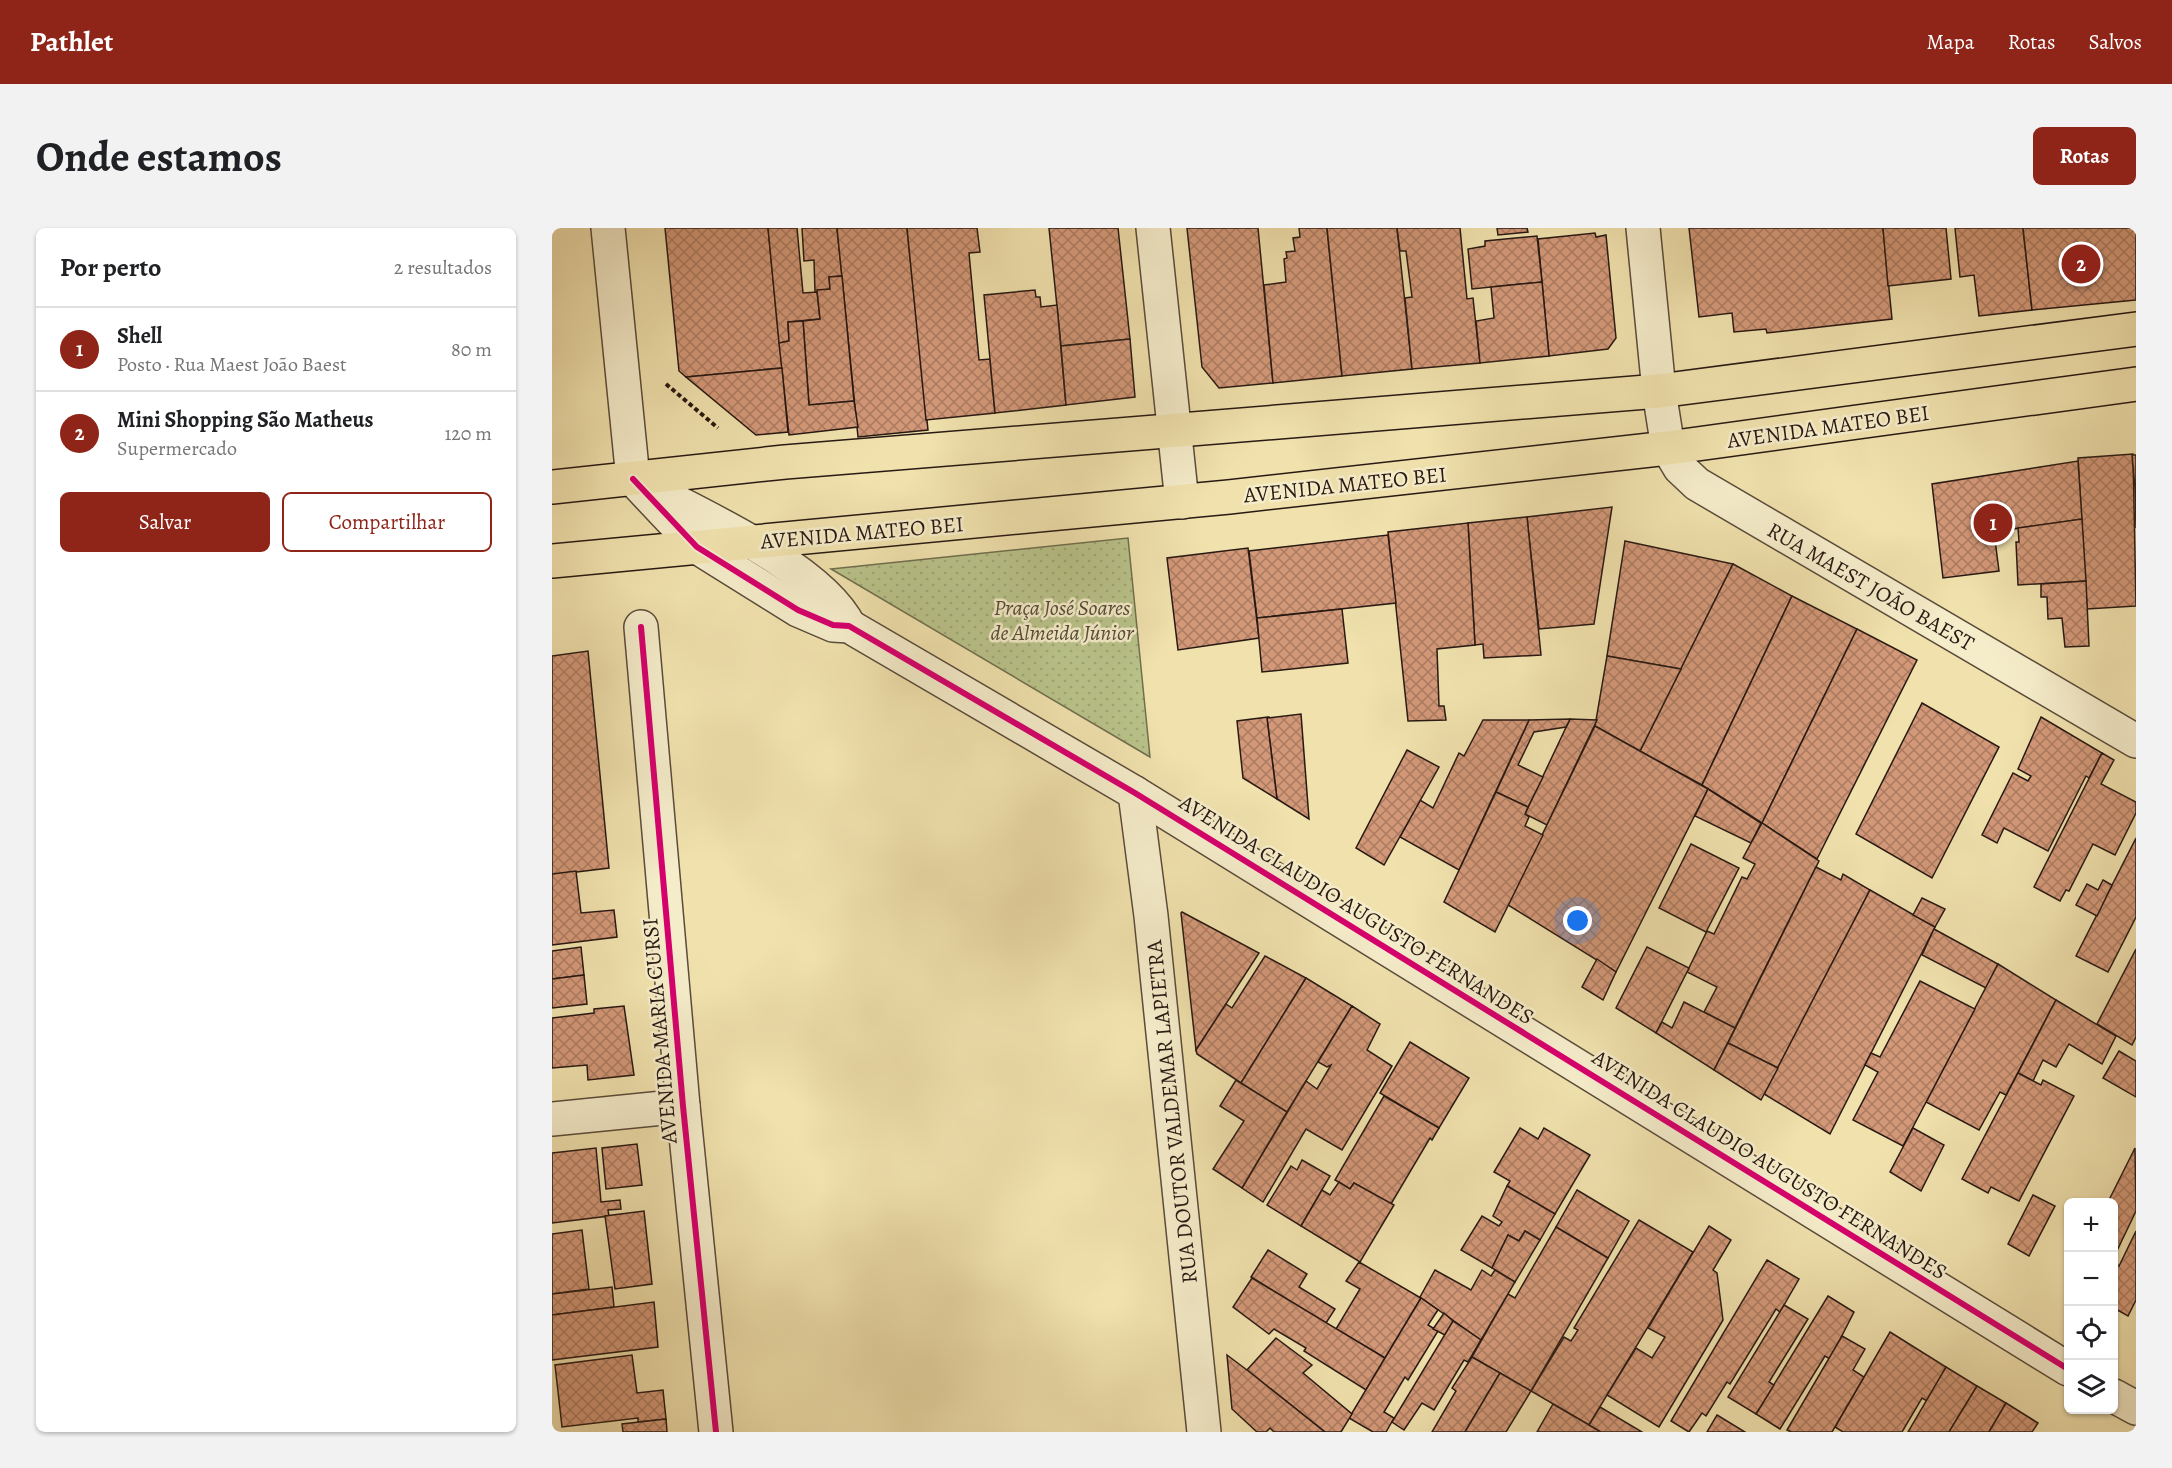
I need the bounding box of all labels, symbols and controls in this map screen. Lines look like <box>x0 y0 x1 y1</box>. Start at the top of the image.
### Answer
text: Pathlet <box>30 23 113 61</box>
text: Mapa <box>1926 28 1975 56</box>
text: Rotas <box>2008 28 2055 56</box>
text: Salvos <box>2088 28 2142 56</box>
button: Rotas <box>2033 127 2136 185</box>
text: Onde estamos <box>36 128 282 185</box>
pin: 2 <box>2062 242 2101 286</box>
text: Por perto <box>60 250 161 285</box>
text: 2 resultados <box>394 254 492 281</box>
text: Shell <box>117 321 162 351</box>
text: 1 <box>76 336 83 363</box>
text: 80 m <box>451 336 492 363</box>
text: Posto · Rua Maest João Baest <box>117 351 347 378</box>
street label: AVENIDA MATEO BEI <box>1724 398 1931 456</box>
text: Mini Shopping São Matheus <box>117 405 373 435</box>
text: 2 <box>75 420 84 447</box>
text: 120 m <box>444 420 492 447</box>
text: Supermercado <box>117 435 237 462</box>
street label: AVENIDA MATEO BEI <box>1241 459 1448 511</box>
button: Salvar <box>60 492 270 552</box>
button: Compartilhar <box>282 492 492 552</box>
pin: 1 <box>1974 500 2012 546</box>
street label: AVENIDA MATEO BEI <box>758 509 965 557</box>
street label: RUA MAEST JOÃO BAEST <box>1761 515 1980 658</box>
park label: Praça José Soares de Almeida Júnior <box>990 593 1135 648</box>
street label: AVENIDA CLAUDIO AUGUSTO FERNANDES <box>1173 787 1540 1032</box>
your location <box>1563 906 1592 935</box>
street label: AVENIDA MARIA CURSI <box>635 917 685 1146</box>
street label: RUA DOUTOR VALDEMAR LAPIETRA <box>1139 938 1205 1285</box>
street label: AVENIDA CLAUDIO AUGUSTO FERNANDES <box>1586 1042 1953 1287</box>
map controls <box>2064 1198 2118 1414</box>
button: + <box>2064 1198 2118 1252</box>
button: − <box>2064 1252 2118 1306</box>
button: locate <box>2064 1306 2118 1360</box>
button: layers <box>2064 1360 2118 1414</box>

